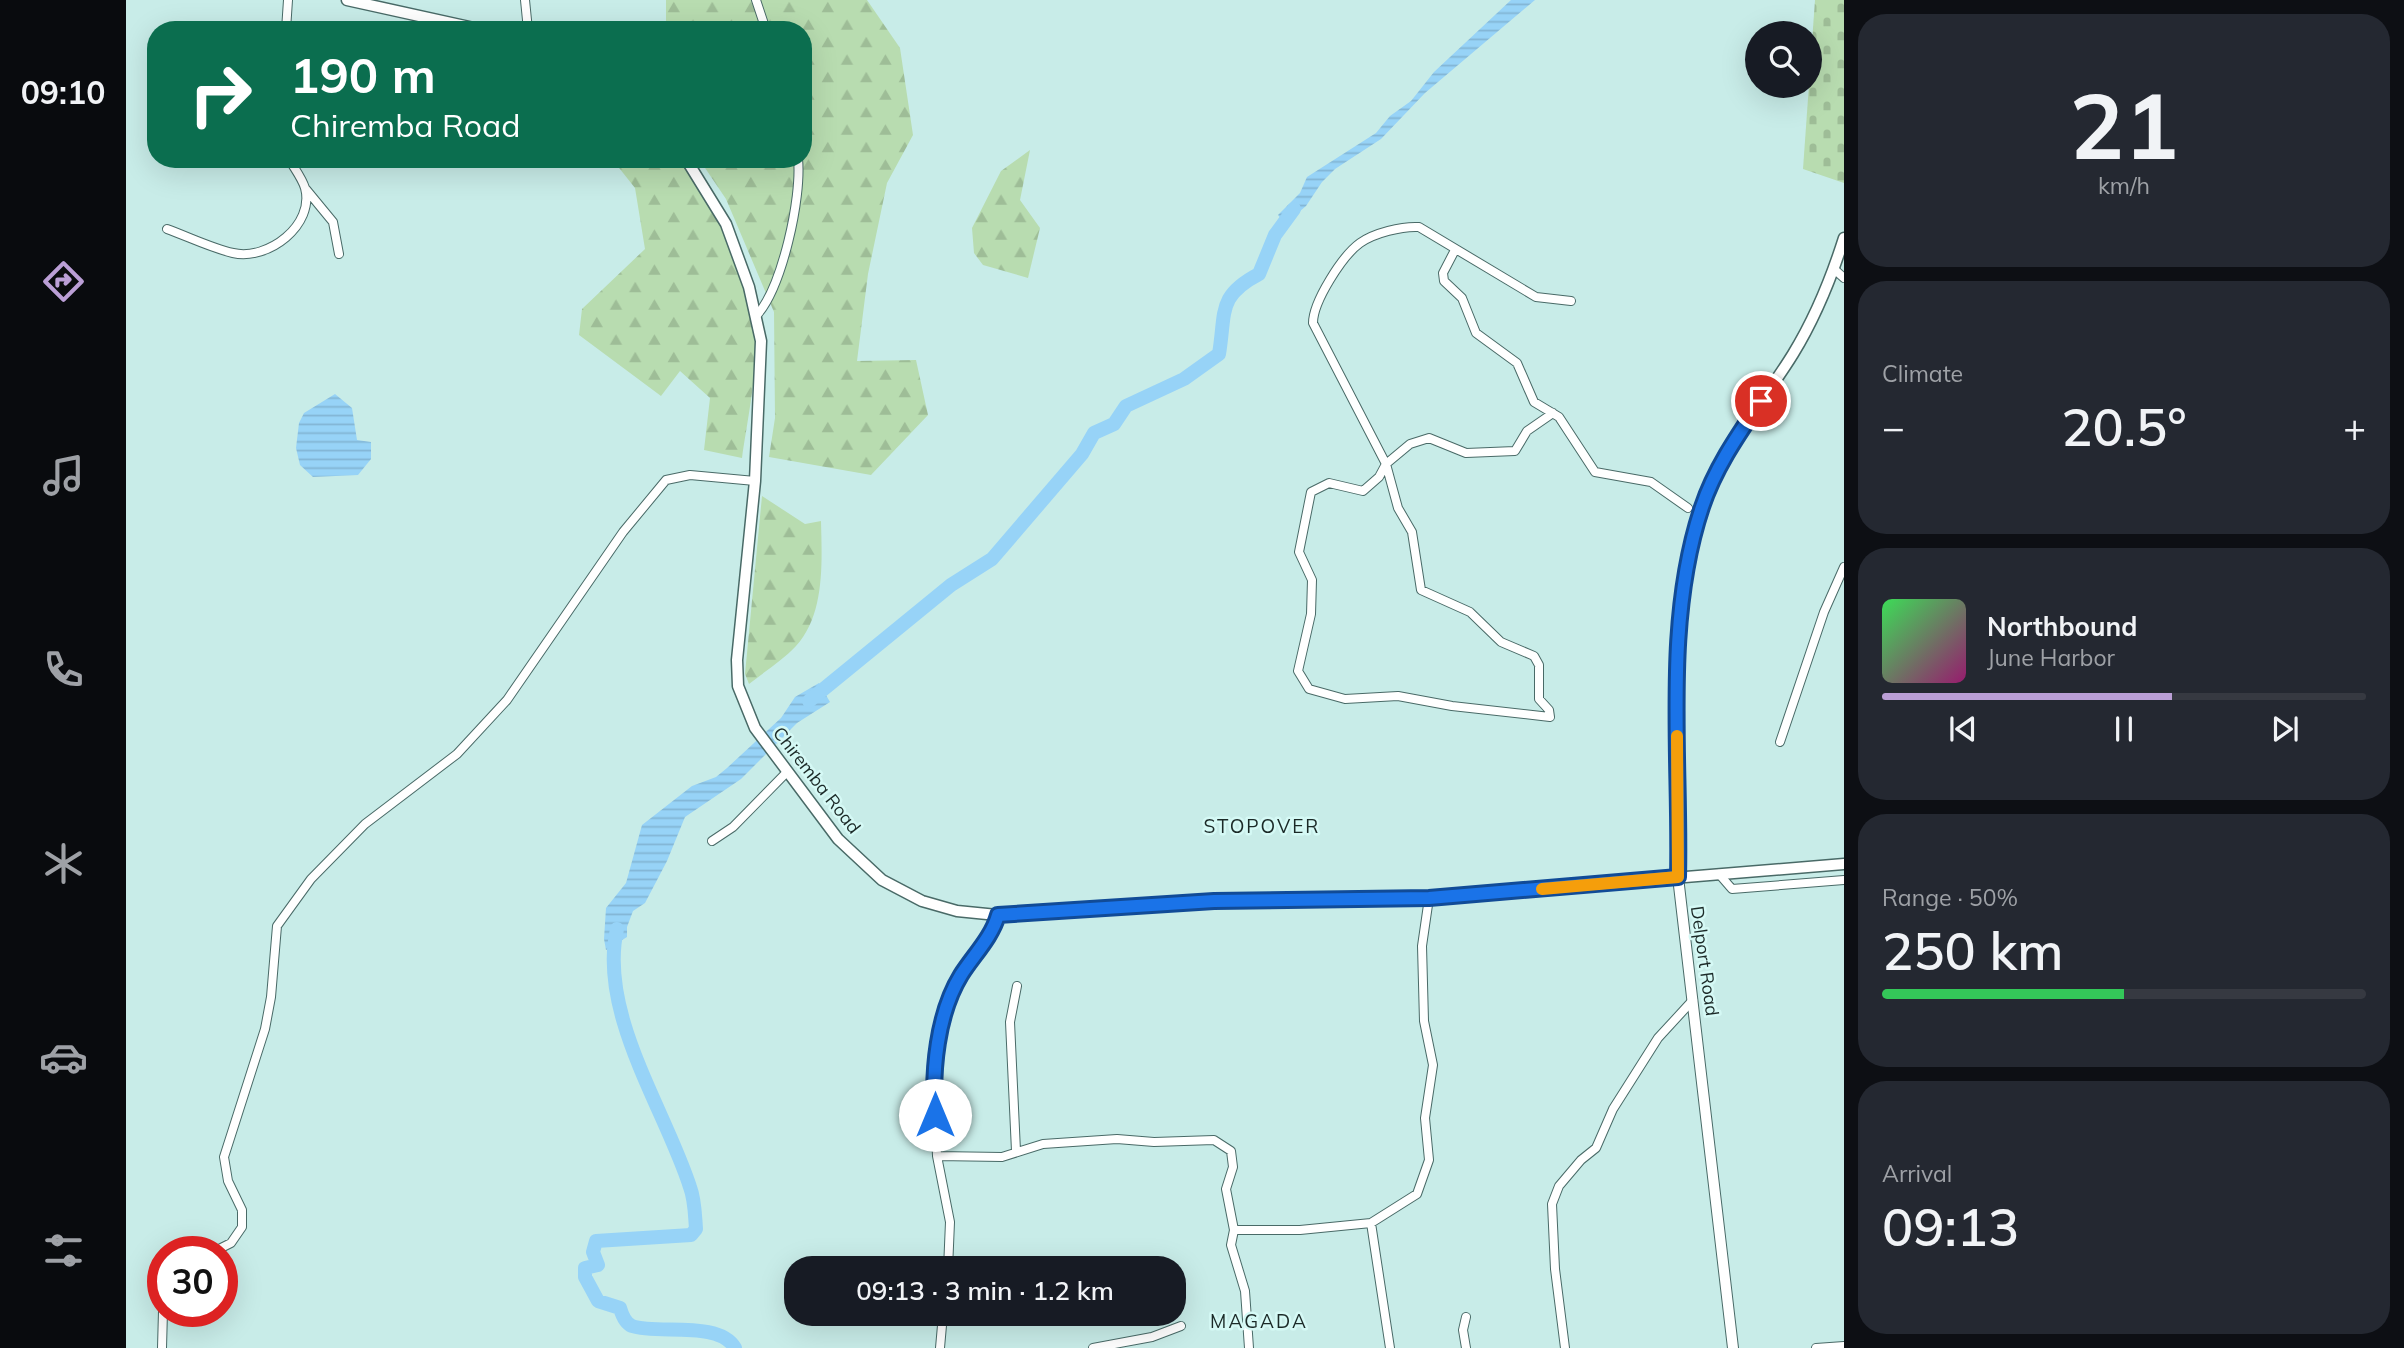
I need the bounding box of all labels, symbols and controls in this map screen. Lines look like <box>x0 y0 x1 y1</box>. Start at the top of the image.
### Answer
map controls <box>1745 21 1822 98</box>
button: search <box>1745 21 1822 98</box>
text: 190 m <box>290 44 436 105</box>
icon: right <box>175 49 266 140</box>
text: 21 <box>2069 68 2179 182</box>
text: 09:10 <box>21 72 105 112</box>
text: Chiremba Road <box>290 105 520 145</box>
text: km/h <box>2098 171 2150 200</box>
icon: directions <box>39 257 88 306</box>
text: Climate <box>1882 359 1963 388</box>
pin <box>1731 371 1791 431</box>
icon: arrive <box>1742 382 1780 420</box>
text: 20.5° <box>2061 394 2187 459</box>
text: − <box>1882 403 1905 451</box>
text: + <box>2343 403 2366 451</box>
icon: music <box>39 451 88 500</box>
text: Northbound <box>1987 610 2137 643</box>
text: June Harbor <box>1987 643 2115 672</box>
icon: phone <box>39 645 88 694</box>
icon: previous <box>1944 710 1982 748</box>
icon: pause <box>2105 710 2143 748</box>
icon: next <box>2266 710 2304 748</box>
street label: Chiremba Road <box>768 722 866 838</box>
district label: STOPOVER <box>1203 814 1321 838</box>
icon: climate <box>39 839 88 888</box>
text: Range · 50% <box>1882 883 2018 912</box>
street label: Delport Road <box>1686 905 1724 1017</box>
text: 250 km <box>1882 918 2063 983</box>
icon: car <box>39 1033 88 1082</box>
position arrow <box>898 1078 972 1152</box>
text: Arrival <box>1882 1159 1952 1188</box>
text: 09:13 <box>1882 1194 2019 1259</box>
icon: filters <box>39 1226 88 1275</box>
speed limit sign: 30 <box>147 1236 238 1327</box>
text: 09:13 · 3 min · 1.2 km <box>856 1274 1114 1307</box>
district label: MAGADA <box>1210 1309 1308 1333</box>

